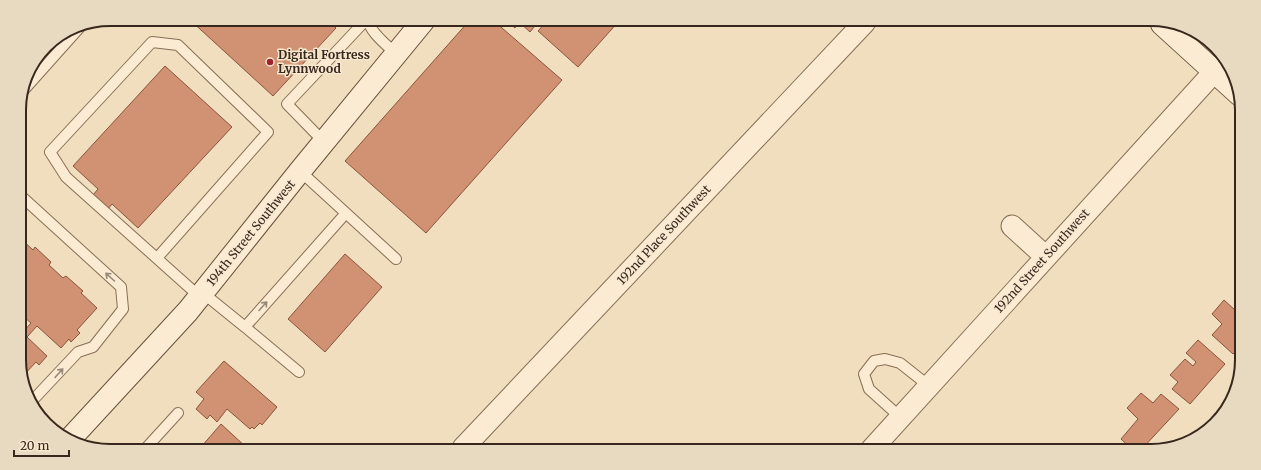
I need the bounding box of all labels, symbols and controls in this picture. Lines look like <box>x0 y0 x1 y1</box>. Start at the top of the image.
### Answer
place label: Digital Fortress Lynnwood <box>278 47 370 76</box>
marker: Digital Fortress Lynnwood <box>265 57 275 67</box>
street label: 194th Street Southwest <box>203 176 298 289</box>
street label: 192nd Place Southwest <box>614 182 714 288</box>
street label: 192nd Street Southwest <box>991 205 1093 316</box>
one-way arrow <box>105 273 115 282</box>
one-way arrow <box>258 302 267 312</box>
one-way arrow <box>54 368 63 378</box>
scale bar <box>14 432 69 458</box>
text: 20 m <box>20 438 49 453</box>

